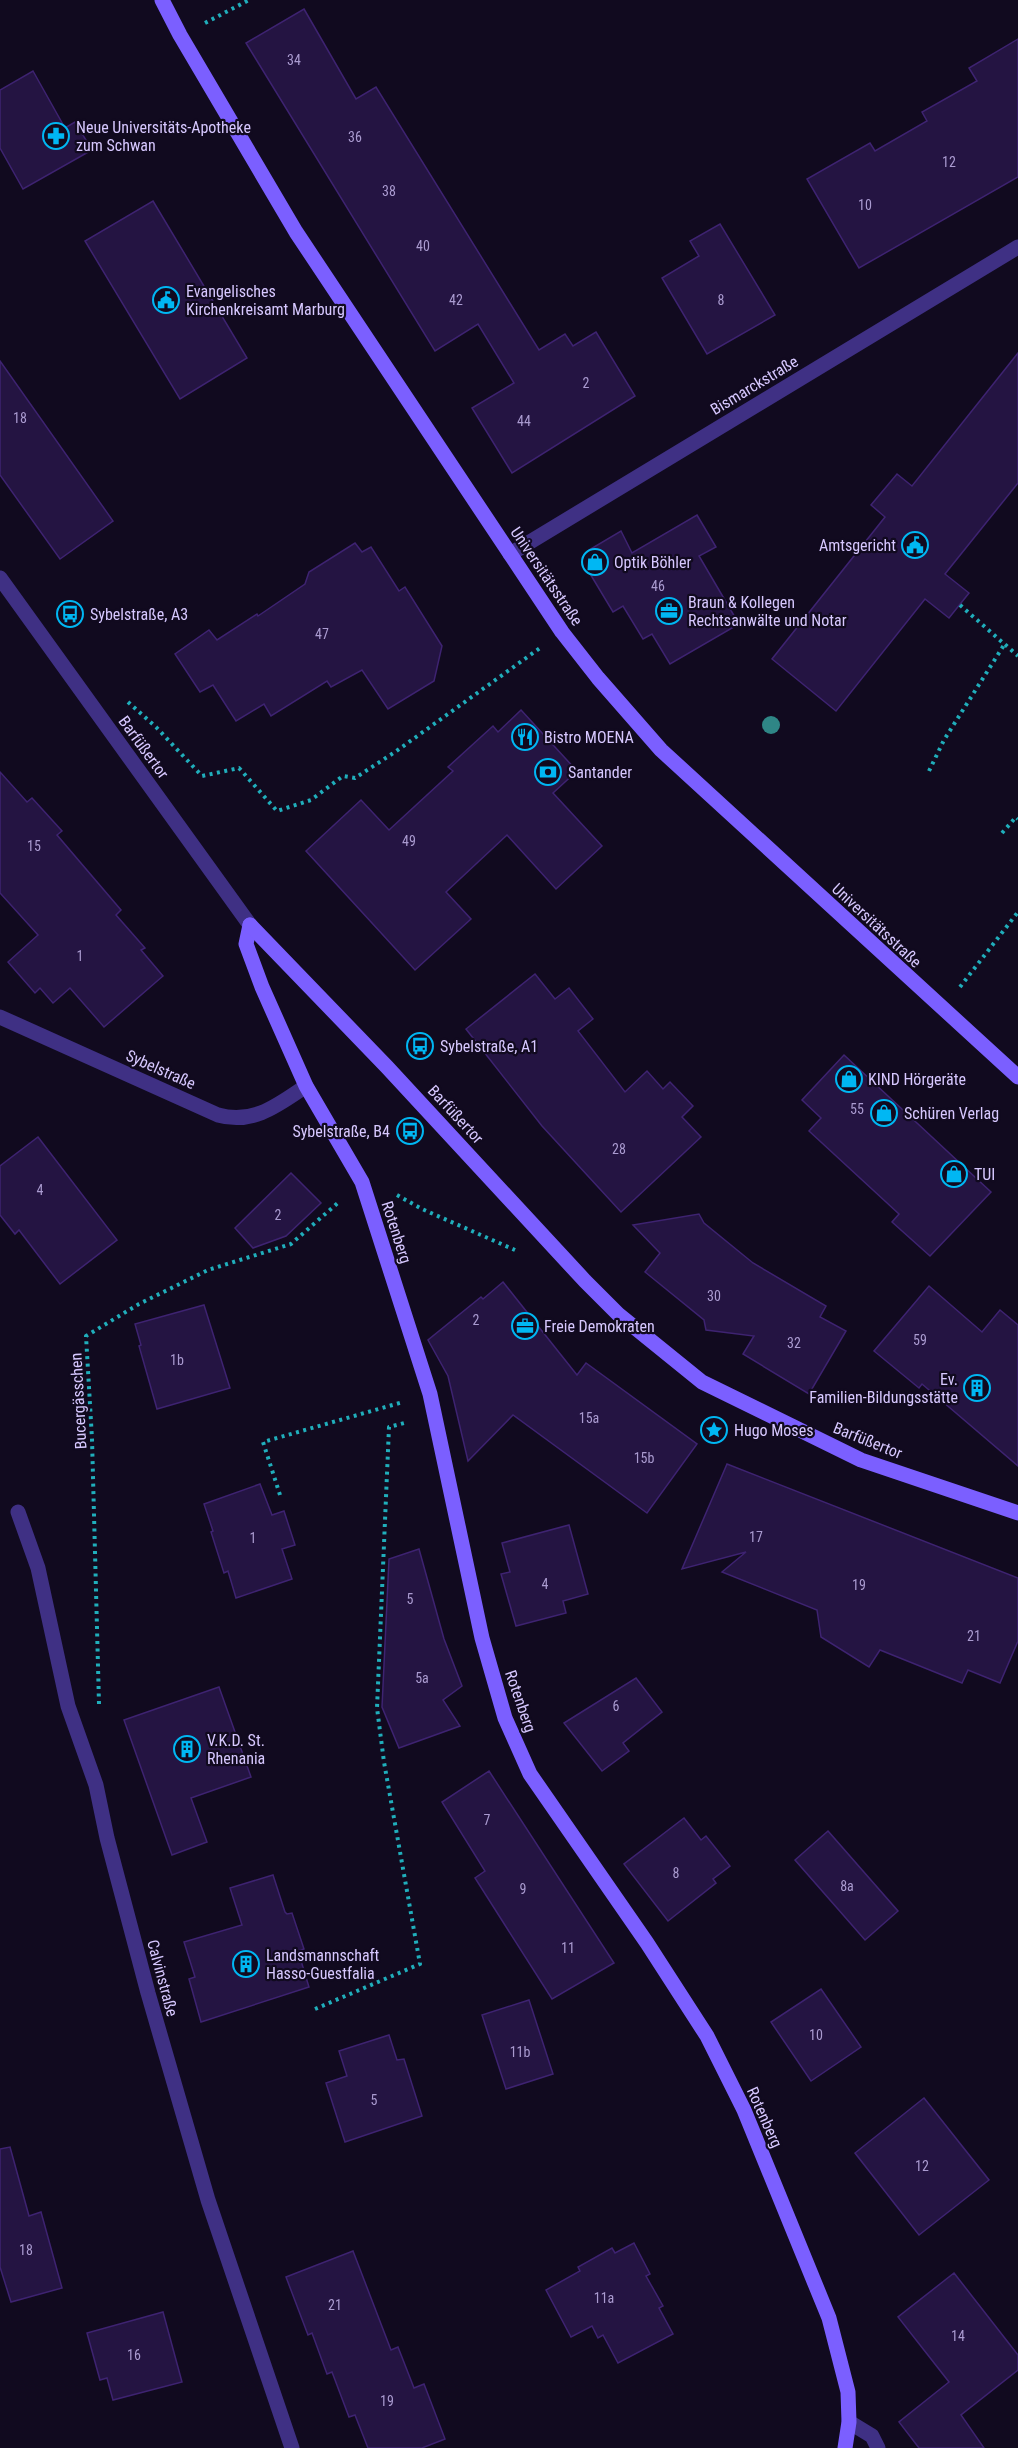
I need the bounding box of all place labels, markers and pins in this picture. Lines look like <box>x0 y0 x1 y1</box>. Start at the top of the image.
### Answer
place label: Neue Universitäts-Apotheke zum Schwan <box>76 118 251 155</box>
pharmacy icon: Neue Universitäts-Apotheke zum Schwan <box>41 121 71 151</box>
place label: Evangelisches Kirchenkreisamt Marburg <box>186 282 345 319</box>
public building icon: Evangelisches Kirchenkreisamt Marburg <box>151 285 181 315</box>
public building icon: Amtsgericht <box>900 530 930 560</box>
place label: Amtsgericht <box>819 536 896 555</box>
shop icon: Optik Böhler <box>580 547 610 577</box>
place label: Optik Böhler <box>614 553 691 572</box>
place label: Braun & Kollegen Rechtsanwälte und Notar <box>688 593 847 630</box>
office icon: Braun & Kollegen Rechtsanwälte und Notar <box>654 596 684 626</box>
bus stop icon: Sybelstraße, A3 <box>55 599 85 629</box>
place label: Sybelstraße, A3 <box>90 605 188 624</box>
restaurant icon: Bistro MOENA <box>510 722 540 752</box>
place label: Bistro MOENA <box>544 728 634 747</box>
bank icon: Santander <box>533 757 563 787</box>
place label: Santander <box>568 763 632 782</box>
bus stop icon: Sybelstraße, A1 <box>405 1031 435 1061</box>
place label: Sybelstraße, A1 <box>440 1037 538 1056</box>
shop icon: KIND Hörgeräte <box>834 1064 864 1094</box>
place label: KIND Hörgeräte <box>868 1070 966 1089</box>
shop icon: Schüren Verlag <box>869 1098 899 1128</box>
place label: Schüren Verlag <box>904 1104 999 1123</box>
bus stop icon: Sybelstraße, B4 <box>395 1116 425 1146</box>
place label: Sybelstraße, B4 <box>292 1122 390 1141</box>
shop icon: TUI <box>939 1159 969 1189</box>
place label: TUI <box>974 1165 995 1184</box>
office icon: Freie Demokraten <box>510 1311 540 1341</box>
place label: Freie Demokraten <box>544 1317 655 1336</box>
place label: Ev. Familien-Bildungsstätte <box>809 1370 958 1407</box>
building icon: Ev. Familien-Bildungsstätte <box>962 1373 992 1403</box>
place icon: Hugo Moses <box>699 1415 729 1445</box>
place label: Hugo Moses <box>734 1421 813 1440</box>
place label: V.K.D. St. Rhenania <box>207 1731 265 1768</box>
building icon: V.K.D. St. Rhenania <box>172 1734 202 1764</box>
place label: Landsmannschaft Hasso-Guestfalia <box>266 1946 380 1983</box>
building icon: Landsmannschaft Hasso-Guestfalia <box>231 1949 261 1979</box>

